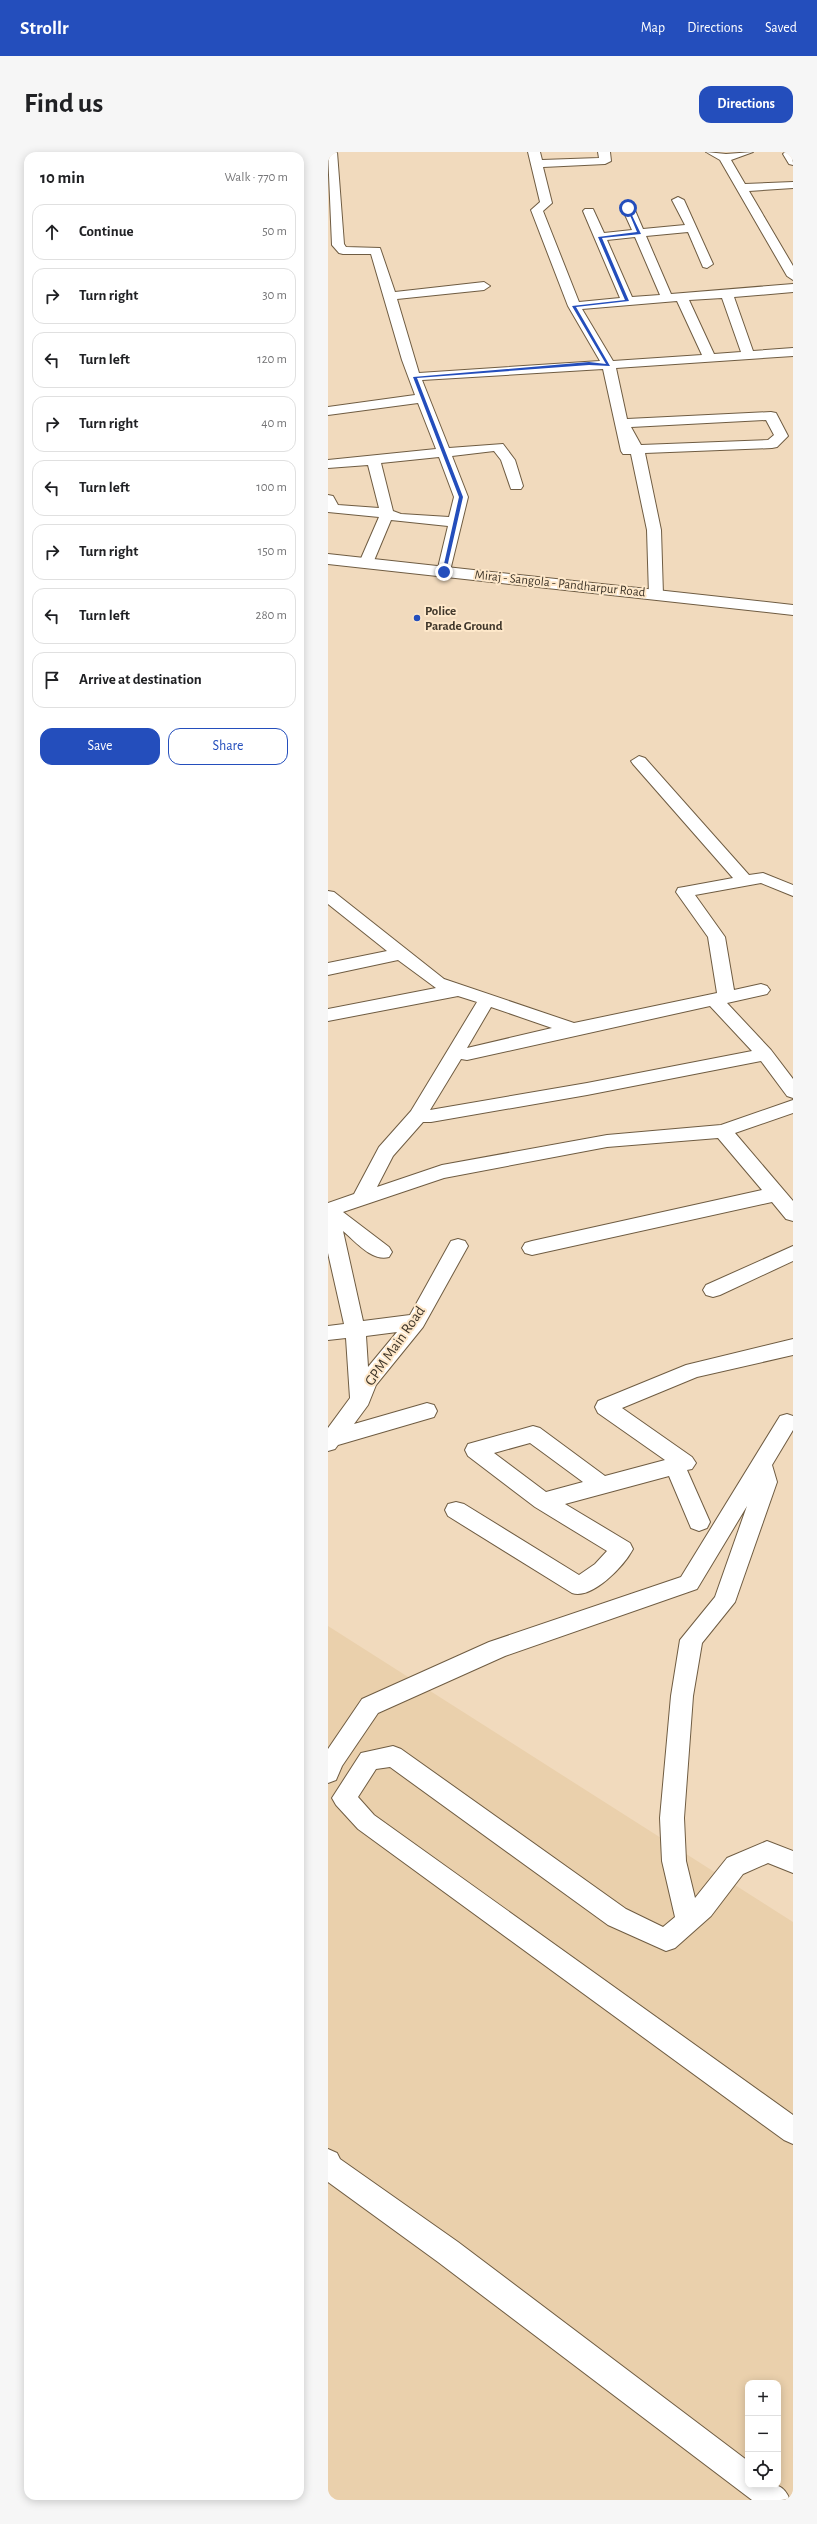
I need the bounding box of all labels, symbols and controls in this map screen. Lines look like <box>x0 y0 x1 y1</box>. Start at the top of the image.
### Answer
text: Strollr <box>20 19 69 38</box>
text: Map <box>641 21 665 35</box>
text: Directions <box>687 21 743 35</box>
text: Saved <box>765 21 797 35</box>
button: Directions <box>699 86 793 123</box>
text: Find us <box>24 90 103 118</box>
text: 10 min <box>40 169 85 186</box>
text: Walk · 770 m <box>224 171 288 184</box>
route start <box>619 199 637 217</box>
icon: ahead <box>41 221 63 243</box>
text: Continue <box>79 224 134 239</box>
text: 50 m <box>262 225 287 238</box>
icon: right <box>41 285 63 307</box>
text: Turn right <box>79 288 138 303</box>
text: 30 m <box>262 289 287 302</box>
icon: left <box>41 349 63 371</box>
text: Turn left <box>79 352 130 367</box>
text: 120 m <box>257 353 287 366</box>
icon: right <box>41 413 63 435</box>
text: Turn right <box>79 416 138 431</box>
text: 40 m <box>261 417 287 430</box>
icon: left <box>41 477 63 499</box>
text: Turn left <box>79 480 130 495</box>
text: 100 m <box>256 481 287 494</box>
icon: right <box>41 541 63 563</box>
text: Turn right <box>79 544 138 559</box>
text: 150 m <box>258 545 287 558</box>
route end <box>435 563 453 581</box>
street label: Miraj - Sangola - Pandharpur Road <box>474 569 646 599</box>
icon: left <box>41 605 63 627</box>
place label: Police Parade Ground <box>425 605 503 633</box>
text: Turn left <box>79 608 130 623</box>
text: 280 m <box>256 609 287 622</box>
marker: Police Parade Ground <box>412 613 422 623</box>
icon: arrive <box>41 669 63 691</box>
text: Arrive at destination <box>79 672 202 687</box>
button: Save <box>40 728 160 765</box>
button: Share <box>168 728 288 765</box>
street label: GPM Main Road <box>362 1303 428 1389</box>
map controls <box>745 2380 781 2488</box>
button: + <box>745 2380 781 2416</box>
button: − <box>745 2416 781 2452</box>
button: locate <box>745 2452 781 2488</box>

